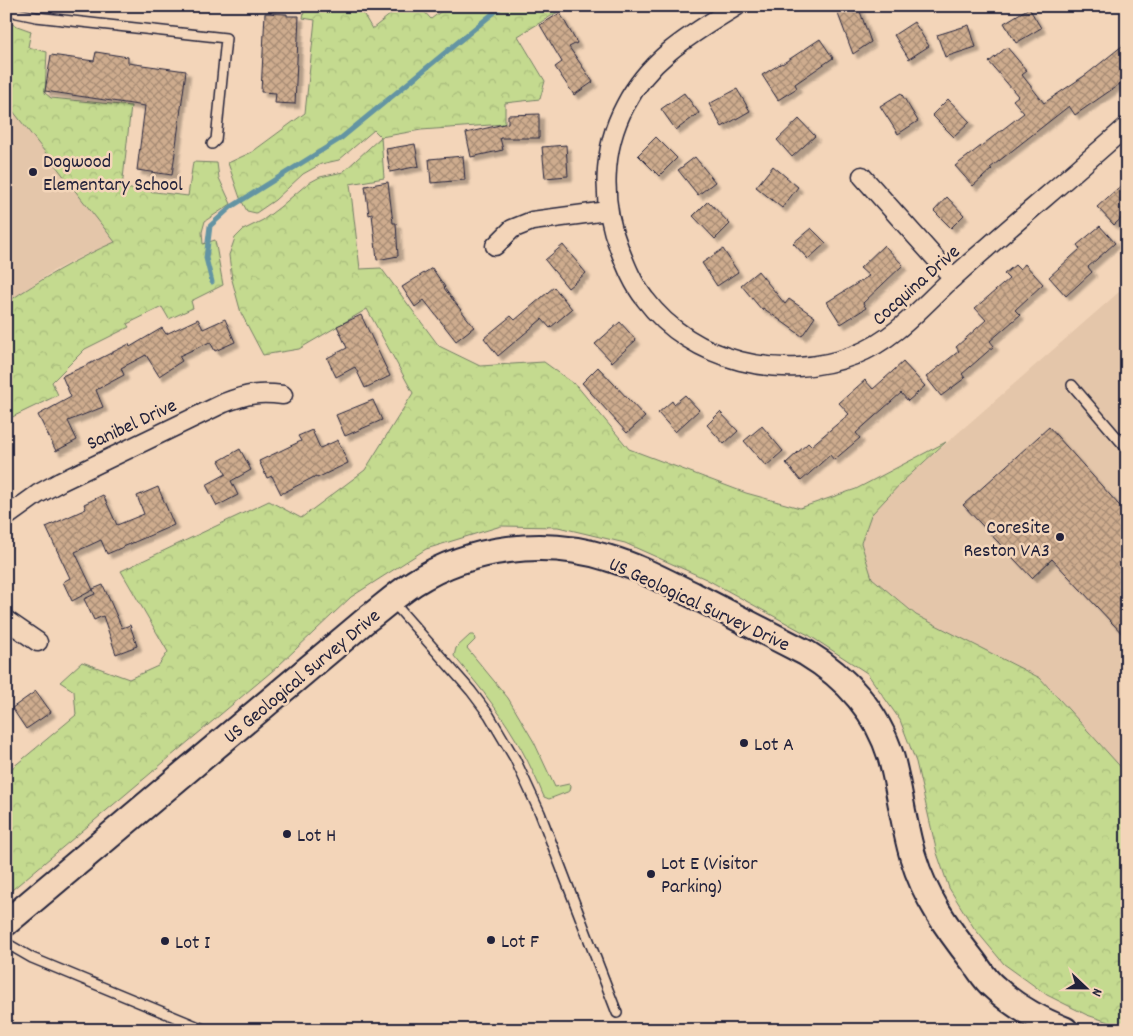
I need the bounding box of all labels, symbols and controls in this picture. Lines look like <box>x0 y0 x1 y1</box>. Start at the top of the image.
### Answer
place label: Dogwood Elementary School <box>43 149 183 200</box>
marker: Dogwood Elementary School <box>27 166 39 178</box>
street label: Cocquina Drive <box>867 239 967 333</box>
street label: Sanibel Drive <box>83 393 182 459</box>
place label: CoreSite Reston VA3 <box>964 515 1050 566</box>
marker: CoreSite Reston VA3 <box>1054 531 1066 543</box>
street label: US Geological Survey Drive <box>604 551 794 660</box>
street label: US Geological Survey Drive <box>219 603 387 751</box>
place label: Lot A <box>754 732 794 760</box>
marker: Lot A <box>738 737 750 749</box>
place label: Lot H <box>297 823 336 851</box>
marker: Lot H <box>281 828 293 840</box>
place label: Lot E (Visitor Parking) <box>661 851 758 902</box>
marker: Lot E (Visitor Parking) <box>645 868 657 880</box>
place label: Lot F <box>501 929 539 957</box>
place label: Lot I <box>175 930 210 958</box>
marker: Lot F <box>485 934 497 946</box>
marker: Lot I <box>159 935 171 947</box>
north arrow <box>1060 964 1110 1014</box>
text: N <box>1086 985 1107 999</box>

